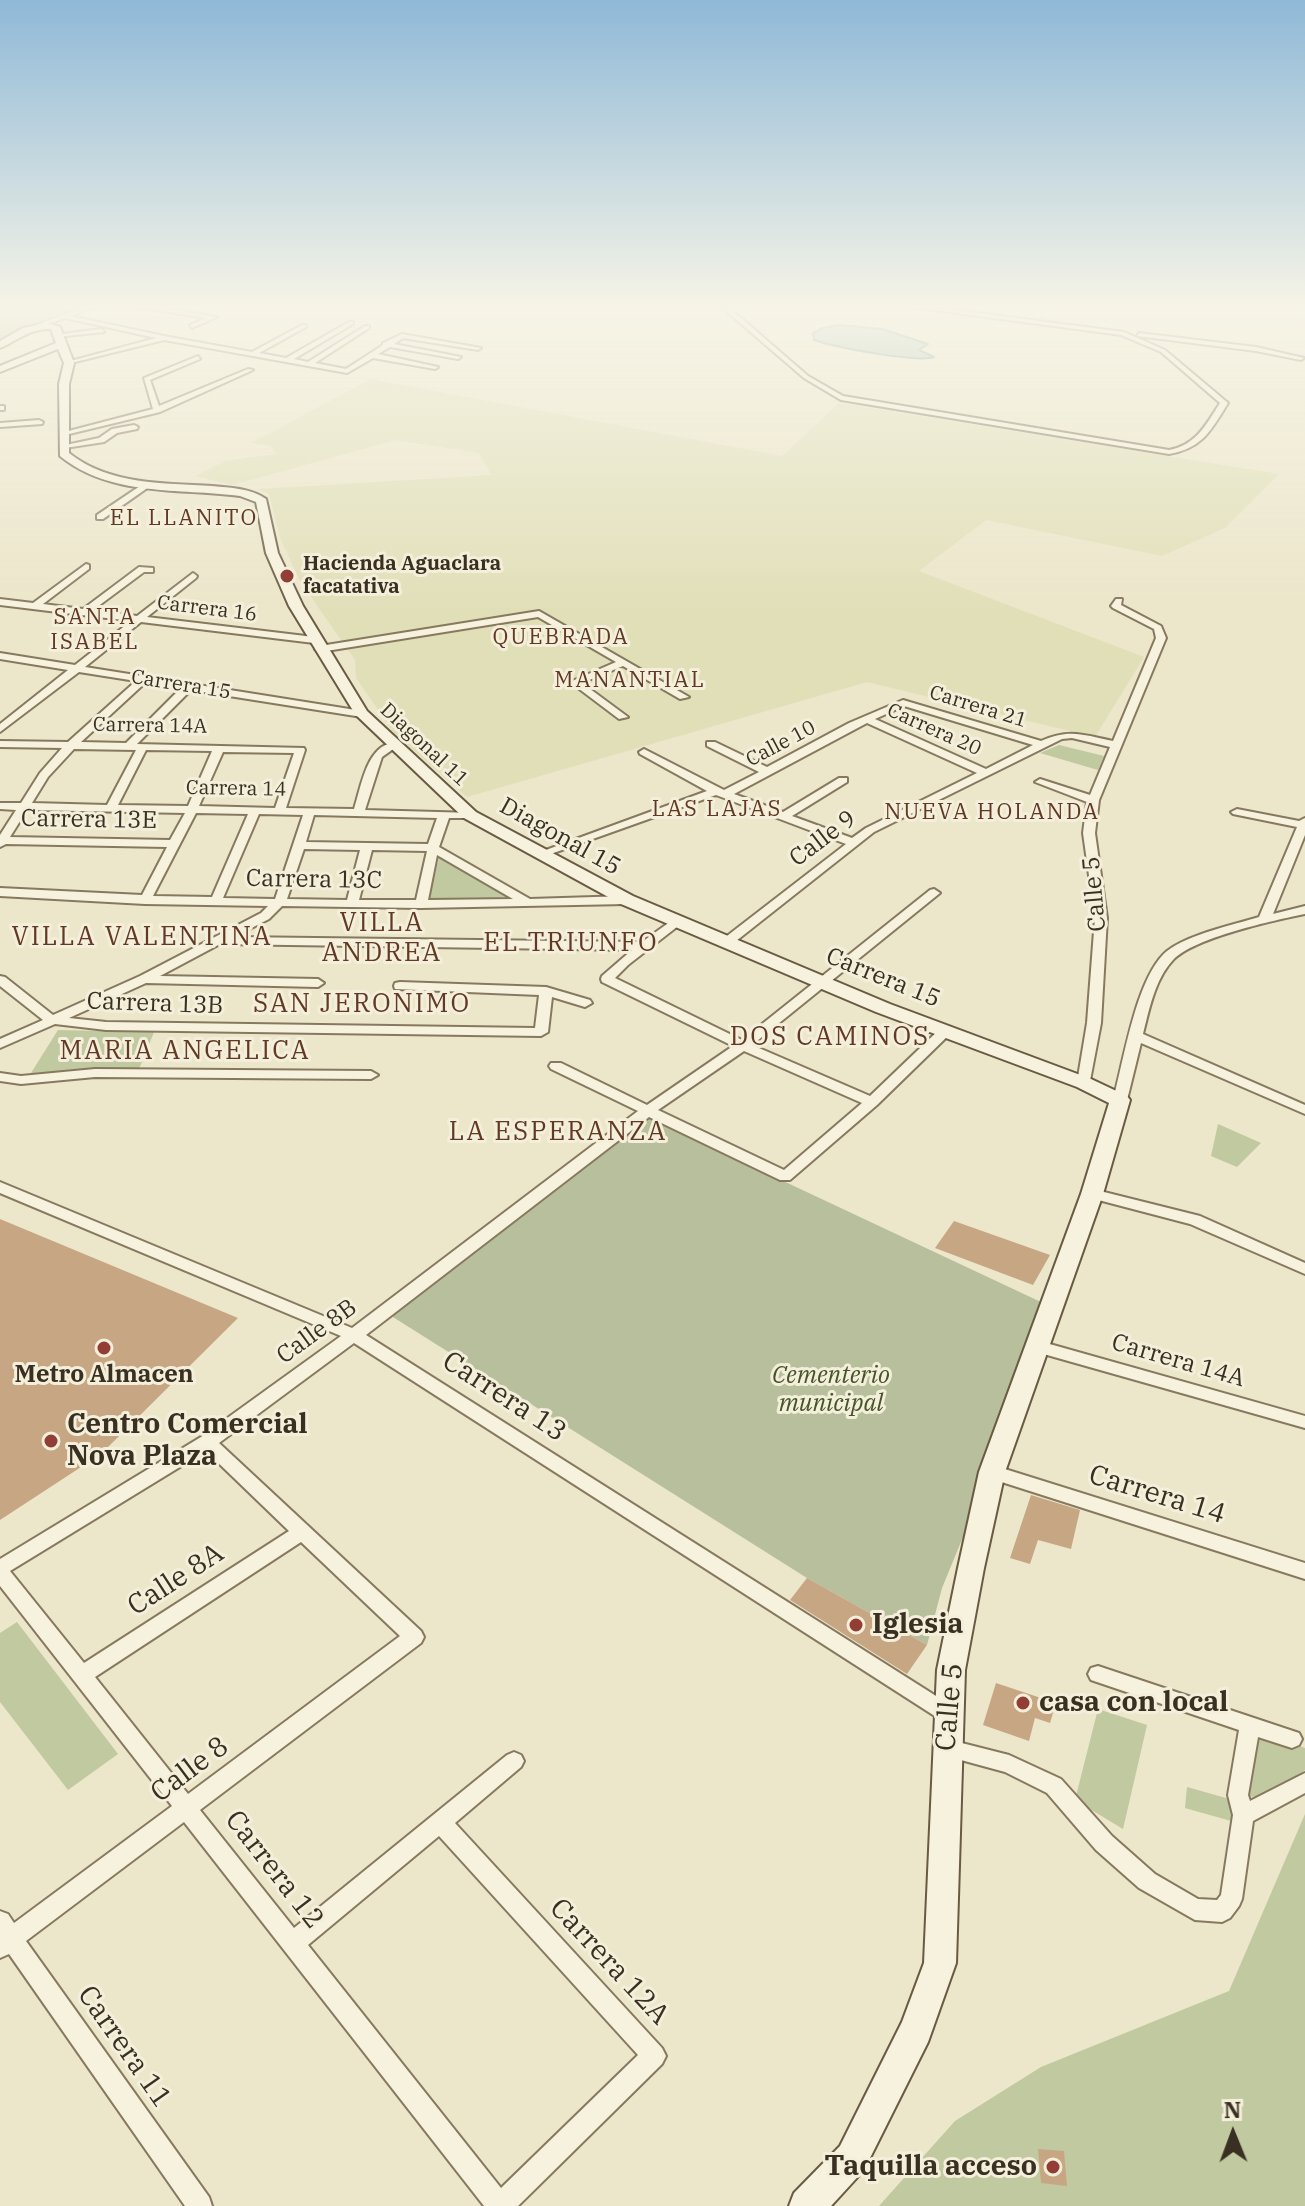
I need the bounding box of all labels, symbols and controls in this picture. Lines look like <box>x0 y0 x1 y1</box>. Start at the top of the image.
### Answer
district label: EL LLANITO <box>110 506 258 532</box>
place label: Hacienda Aguaclara facatativa <box>303 552 501 599</box>
marker: Hacienda Aguaclara facatativa <box>278 567 296 585</box>
street label: Carrera 16 <box>156 591 258 627</box>
district label: SANTA ISABEL <box>50 605 140 656</box>
district label: QUEBRADA <box>493 625 629 651</box>
street label: Carrera 15 <box>129 665 233 705</box>
district label: MANANTIAL <box>554 668 706 694</box>
street label: Carrera 21 <box>926 681 1030 733</box>
street label: Diagonal 11 <box>375 698 473 792</box>
street label: Carrera 20 <box>883 699 985 761</box>
street label: Carrera 14A <box>93 713 207 739</box>
street label: Calle 10 <box>742 716 820 772</box>
street label: Carrera 14 <box>186 776 286 802</box>
street label: Diagonal 15 <box>494 792 626 882</box>
district label: LAS LAJAS <box>652 797 782 823</box>
district label: NUEVA HOLANDA <box>884 800 1100 826</box>
street label: Carrera 13E <box>21 804 157 836</box>
street label: Calle 9 <box>784 805 862 873</box>
street label: Calle 5 <box>1077 855 1113 933</box>
street label: Carrera 13C <box>246 864 382 896</box>
district label: VILLA ANDREA <box>322 907 442 968</box>
district label: VILLA VALENTINA <box>11 921 273 953</box>
district label: EL TRIUNFO <box>483 927 659 959</box>
street label: Carrera 15 <box>822 942 944 1014</box>
street label: Carrera 13B <box>86 987 224 1021</box>
district label: SAN JERONIMO <box>253 988 471 1020</box>
district label: DOS CAMINOS <box>730 1021 930 1053</box>
district label: MARIA ANGELICA <box>59 1035 311 1067</box>
district label: LA ESPERANZA <box>449 1116 667 1148</box>
street label: Calle 8B <box>271 1293 363 1371</box>
street label: Carrera 14A <box>1108 1328 1248 1394</box>
marker: Metro Almacen <box>95 1339 113 1357</box>
street label: Carrera 13 <box>436 1345 572 1449</box>
place label: Metro Almacen <box>14 1361 194 1389</box>
park label: Cementerio municipal <box>772 1362 890 1418</box>
place label: Centro Comercial Nova Plaza <box>67 1408 308 1474</box>
marker: Centro Comercial Nova Plaza <box>42 1432 60 1450</box>
street label: Carrera 14 <box>1085 1458 1229 1532</box>
street label: Calle 8A <box>122 1537 230 1623</box>
place label: Iglesia <box>872 1608 964 1642</box>
marker: Iglesia <box>847 1616 865 1634</box>
street label: Calle 5 <box>929 1662 971 1752</box>
place label: casa con local <box>1039 1686 1228 1720</box>
marker: casa con local <box>1014 1694 1032 1712</box>
street label: Calle 8 <box>145 1730 235 1810</box>
street label: Carrera 12 <box>217 1804 331 1936</box>
street label: Carrera 12A <box>542 1892 676 2032</box>
street label: Carrera 11 <box>70 1980 178 2114</box>
north arrow <box>1193 2094 1273 2174</box>
text: N <box>1224 2095 1242 2124</box>
place label: Taquilla acceso <box>824 2150 1037 2184</box>
marker: Taquilla acceso <box>1044 2158 1062 2176</box>

